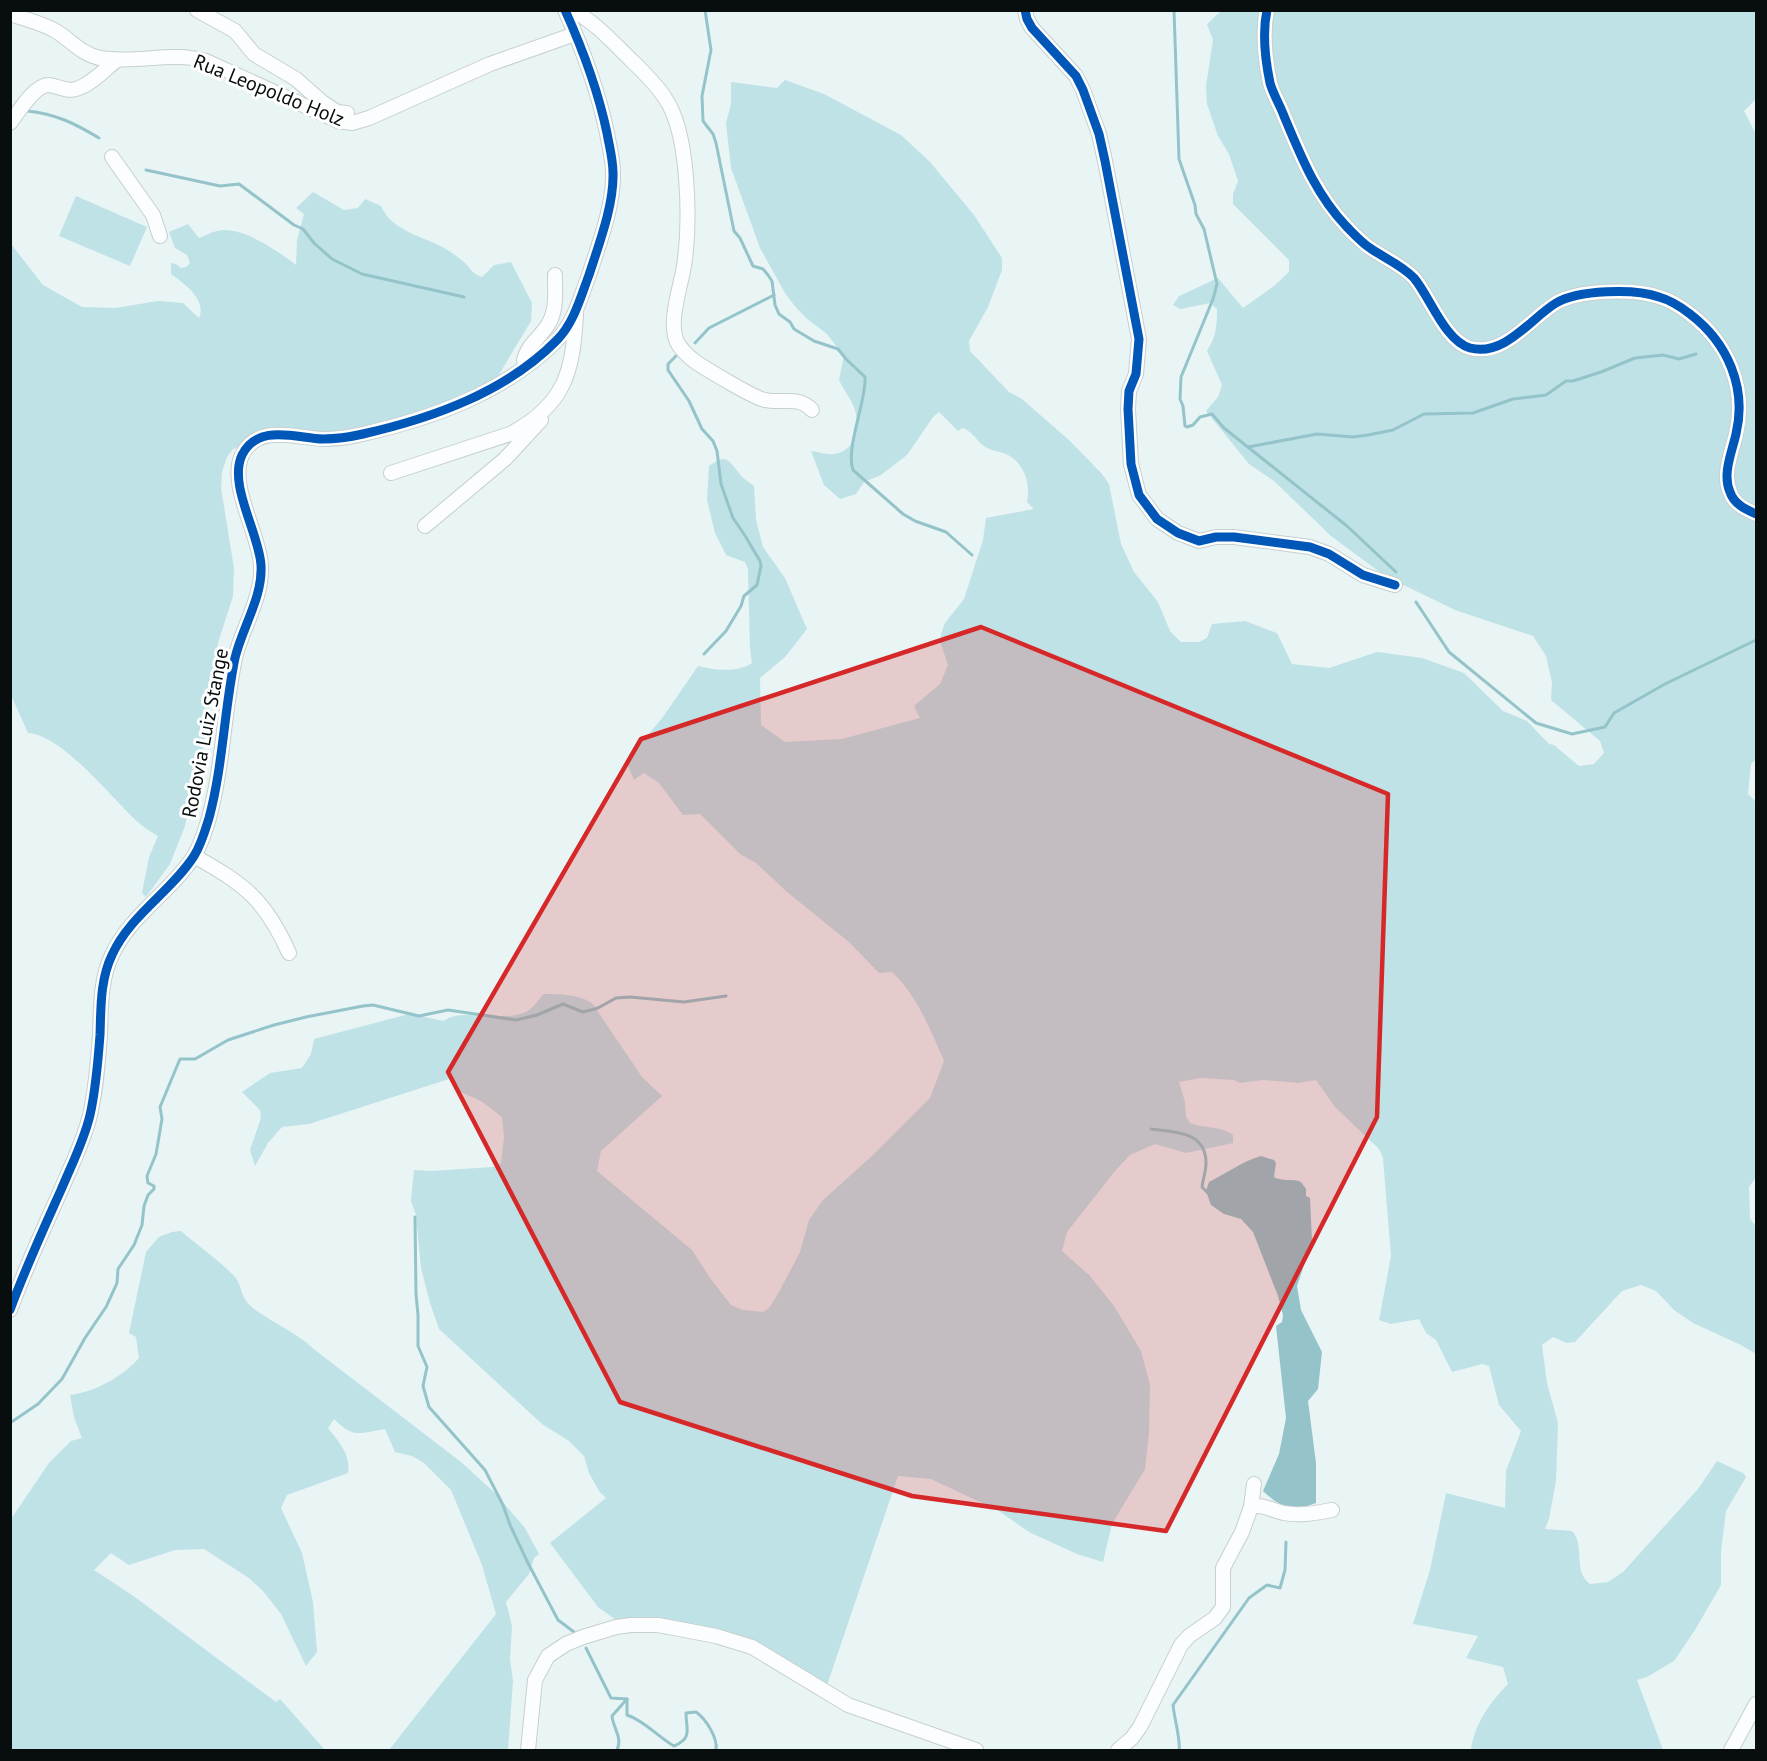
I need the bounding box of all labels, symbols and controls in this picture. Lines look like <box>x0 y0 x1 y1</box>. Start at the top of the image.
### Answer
street label: Rua Leopoldo Holz <box>190 48 348 132</box>
street label: Rodovia Luiz Stange <box>176 646 234 820</box>

